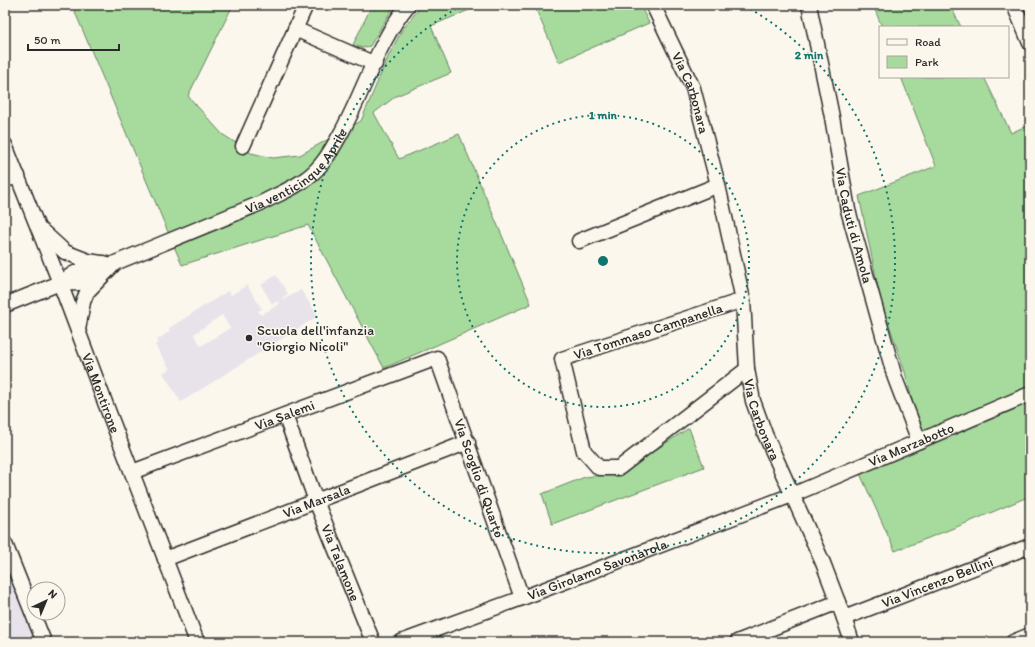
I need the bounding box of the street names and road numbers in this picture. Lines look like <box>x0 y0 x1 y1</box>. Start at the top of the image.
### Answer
street label: Via Carbonara <box>668 49 713 136</box>
street label: Via venticinque Aprile <box>243 125 351 218</box>
street label: Via Caduti di Amola <box>832 166 876 285</box>
street label: Via Tommaso Campanella <box>571 299 726 364</box>
street label: Via Montirone <box>78 351 124 436</box>
street label: Via Carbonara <box>740 377 784 464</box>
street label: Via Salemi <box>253 396 317 434</box>
street label: Via Scoglio di Quarto <box>450 416 508 540</box>
street label: Via Marzabotto <box>866 419 957 471</box>
street label: Via Marsala <box>280 481 352 522</box>
street label: Via Talamone <box>317 522 364 604</box>
street label: Via Girolamo Savonarola <box>525 536 669 604</box>
street label: Via Vincenzo Bellini <box>879 553 996 612</box>

